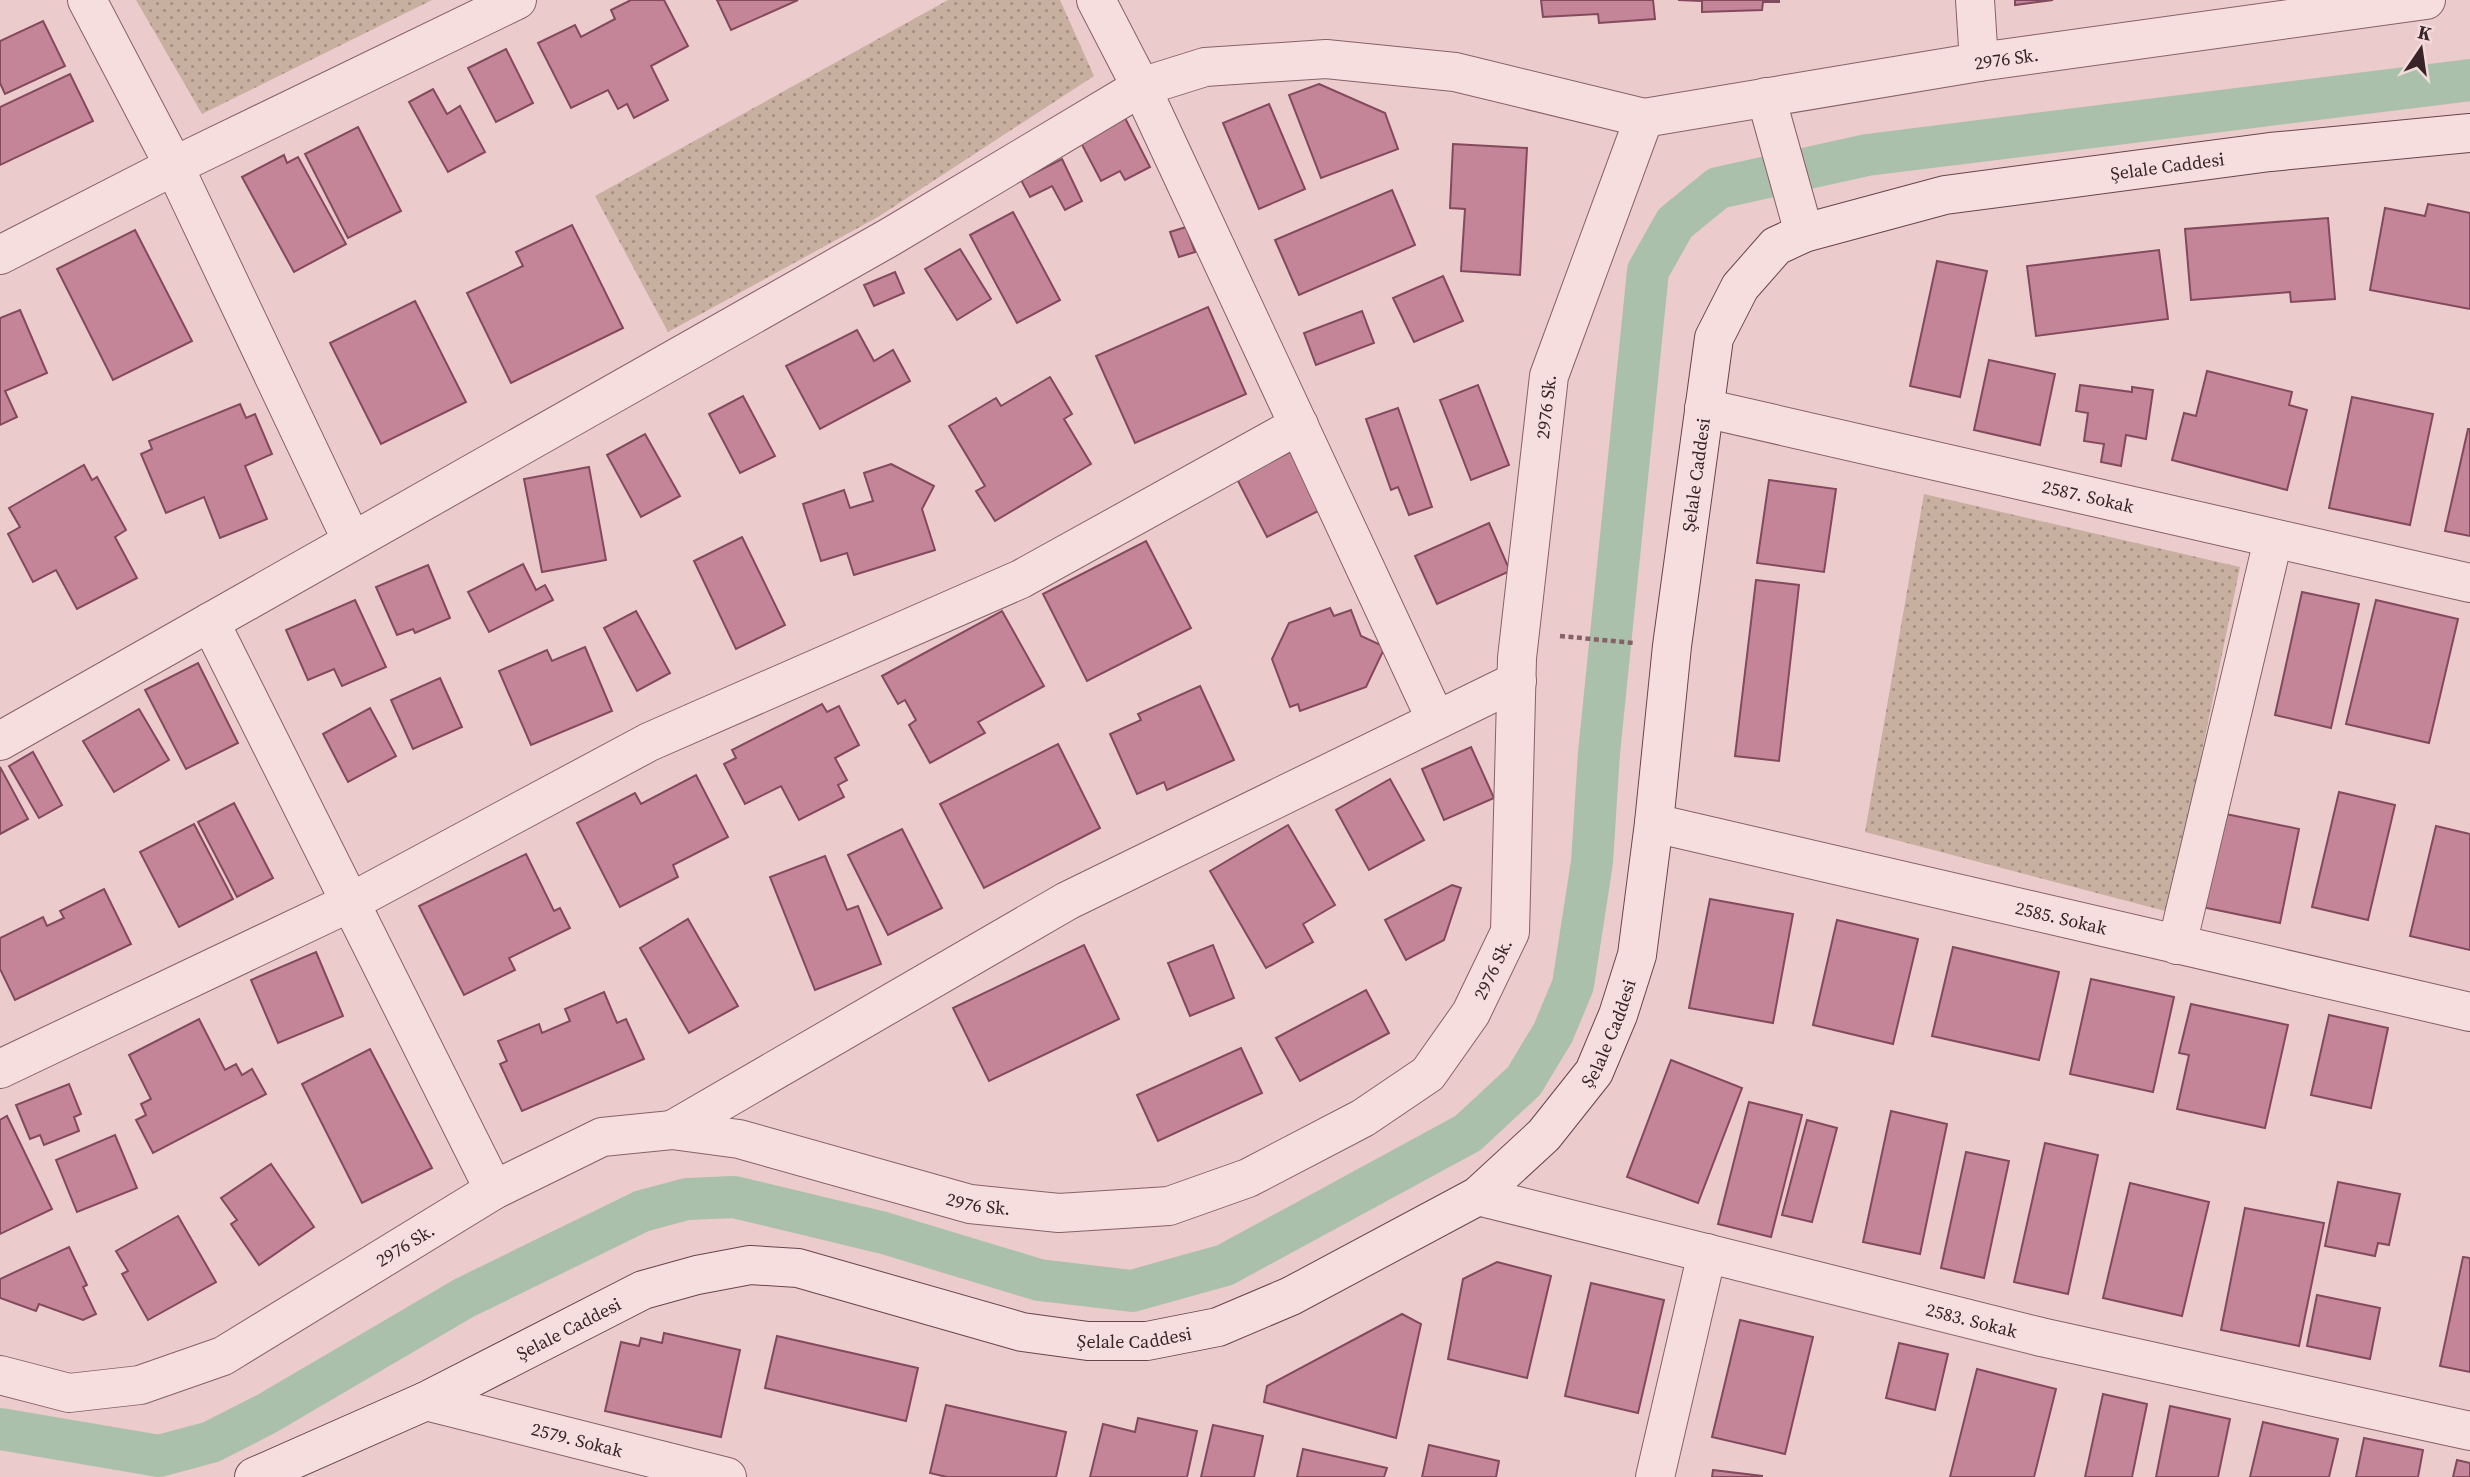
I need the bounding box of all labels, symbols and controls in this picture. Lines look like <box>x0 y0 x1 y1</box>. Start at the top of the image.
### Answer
north arrow <box>2386 14 2456 84</box>
text: K <box>2415 18 2435 47</box>
street label: 2976 Sk. <box>1972 41 2040 75</box>
street label: Şelale Caddesi <box>2109 146 2226 186</box>
street label: 2976 Sk. <box>1529 373 1562 440</box>
street label: Şelale Caddesi <box>1675 416 1715 533</box>
street label: 2587. Sokak <box>2040 473 2137 518</box>
street label: 2585. Sokak <box>2013 895 2110 940</box>
street label: 2976 Sk. <box>1467 934 1517 1003</box>
street label: Şelale Caddesi <box>1574 976 1641 1092</box>
street label: 2976 Sk. <box>944 1185 1012 1221</box>
street label: 2976 Sk. <box>371 1217 439 1272</box>
street label: Şelale Caddesi <box>512 1291 625 1365</box>
street label: 2583. Sokak <box>1923 1296 2020 1343</box>
street label: Şelale Caddesi <box>1076 1320 1193 1354</box>
street label: 2579. Sokak <box>529 1416 626 1463</box>

